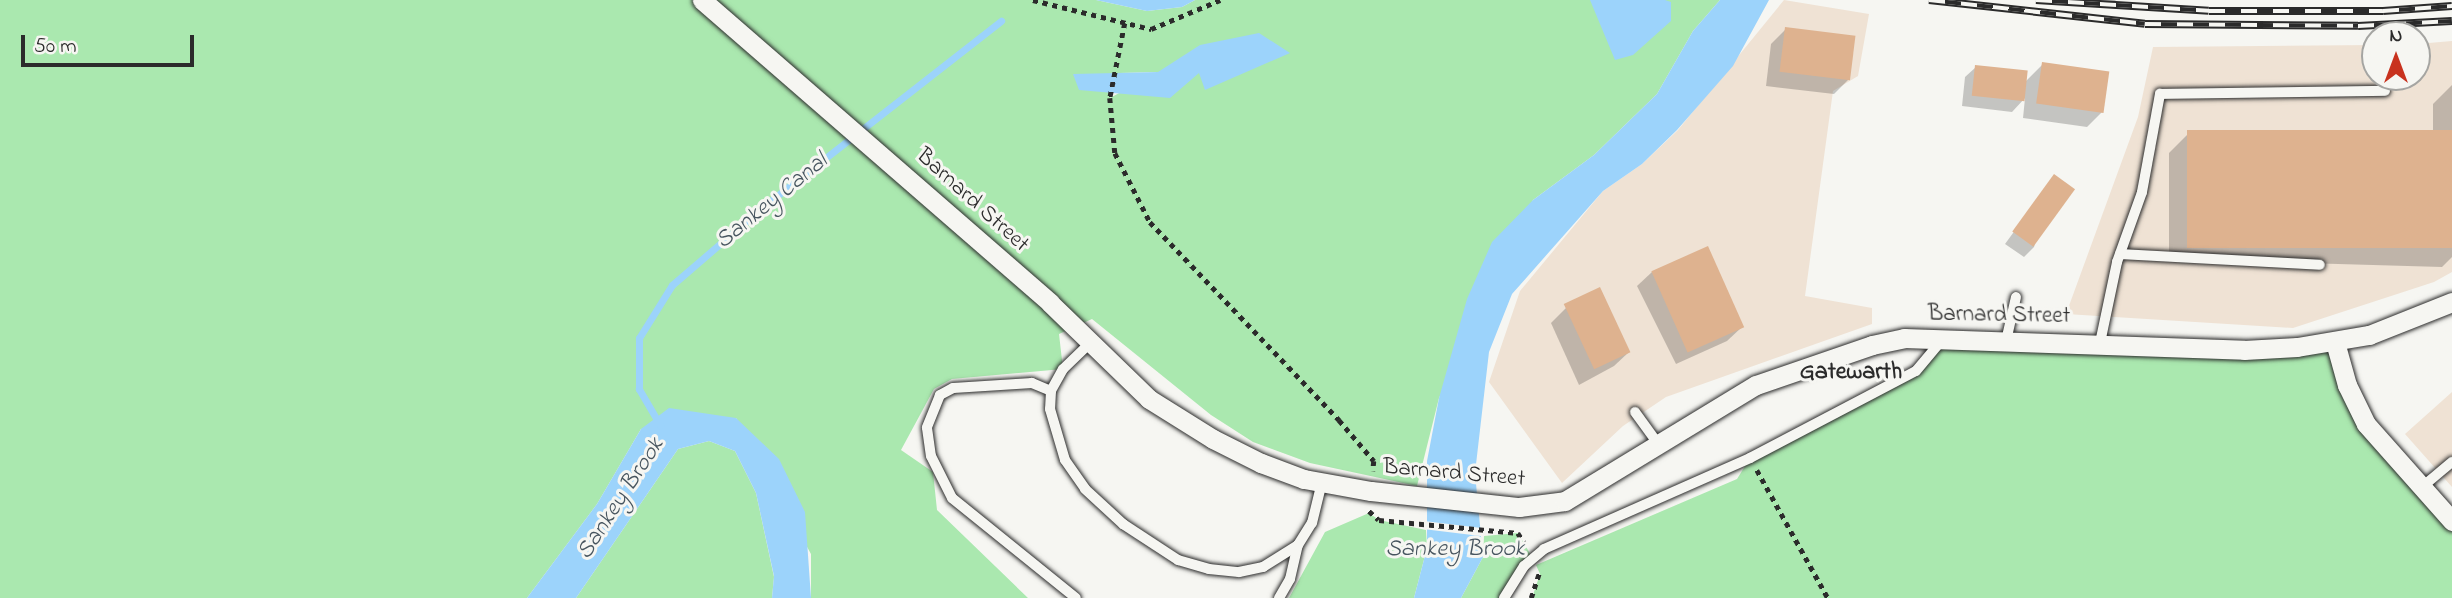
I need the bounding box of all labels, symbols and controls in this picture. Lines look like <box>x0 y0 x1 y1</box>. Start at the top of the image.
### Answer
scale bar <box>24 21 198 65</box>
north arrow <box>2361 21 2431 91</box>
text: N <box>2390 23 2402 50</box>
text: 50 m <box>34 32 77 62</box>
street label: Barnard Street <box>910 143 1034 259</box>
water label: Sankey Canal <box>710 148 834 256</box>
street label: Barnard Street <box>1927 301 2071 331</box>
district label: Gatewarth <box>1800 359 1902 387</box>
water label: Sankey Brook <box>571 433 671 565</box>
street label: Barnard Street <box>1382 454 1526 494</box>
water label: Sankey Brook <box>1385 536 1525 564</box>

